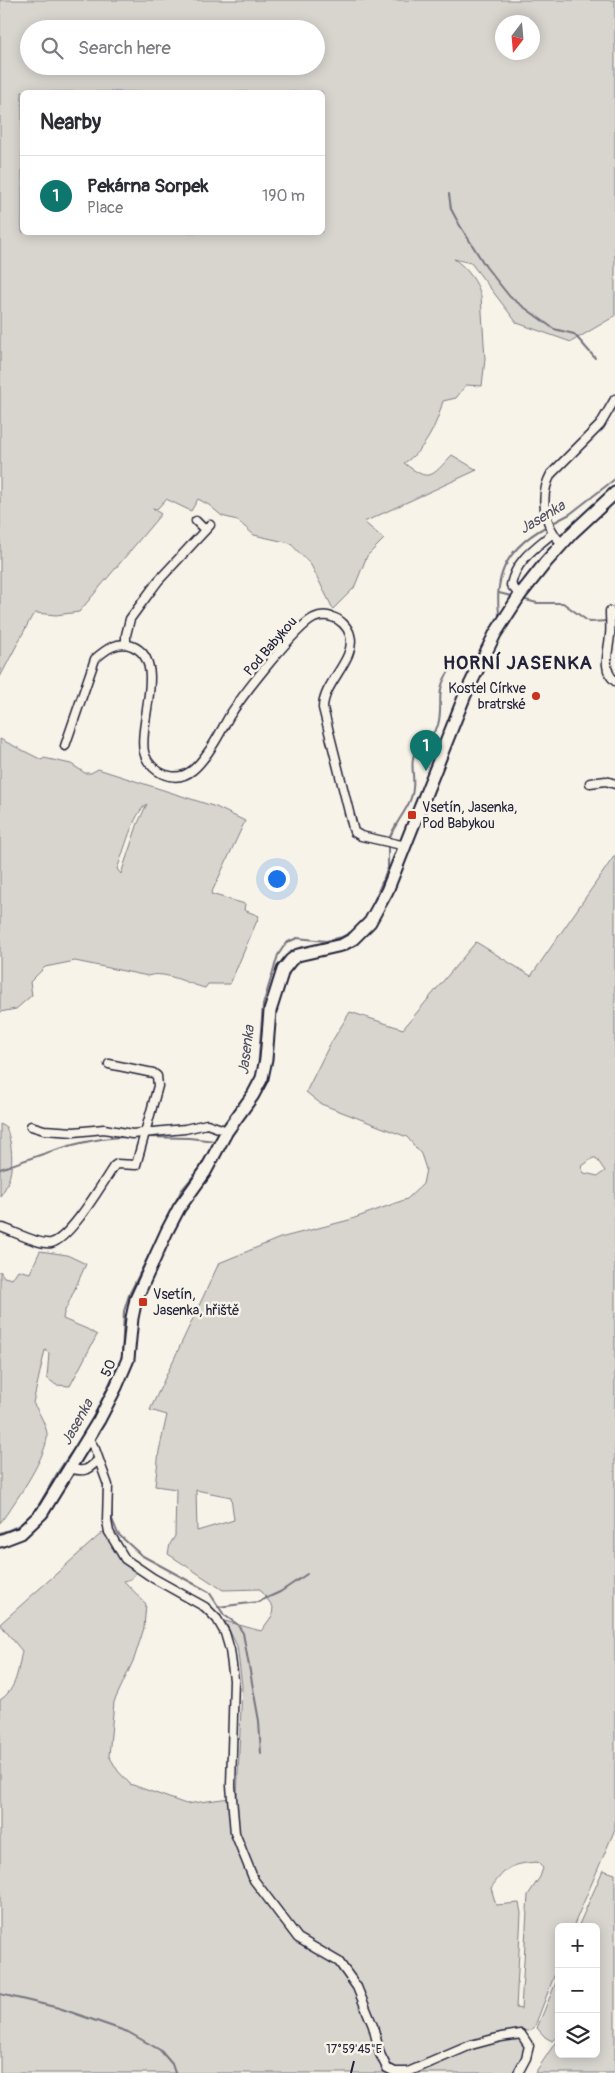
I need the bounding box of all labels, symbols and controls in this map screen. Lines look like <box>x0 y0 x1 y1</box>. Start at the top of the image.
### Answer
north arrow <box>495 15 540 60</box>
search box <box>20 20 325 75</box>
icon: search <box>38 34 66 62</box>
text: Search here <box>78 36 171 60</box>
text: Nearby <box>40 109 101 136</box>
text: Pekárna Sorpek <box>87 174 208 198</box>
text: 1 <box>53 186 59 206</box>
text: 190 m <box>262 186 305 206</box>
text: Place <box>87 198 123 218</box>
water label: Jasenka <box>516 496 569 538</box>
street label: Pod Babykou <box>240 613 301 679</box>
district label: HORNÍ JASENKA <box>443 651 593 675</box>
place label: Kostel Církve bratrské <box>448 680 526 713</box>
marker: Kostel Církve bratrské <box>530 690 542 702</box>
pin: 1 <box>410 730 442 771</box>
place label: Vsetín, Jasenka, Pod Babykou <box>422 799 517 832</box>
marker: Vsetín, Jasenka, Pod Babykou <box>406 809 418 821</box>
your location <box>264 866 290 892</box>
water label: Jasenka <box>234 1023 259 1076</box>
place label: Vsetín, Jasenka, hřiště <box>153 1286 240 1319</box>
marker: Vsetín, Jasenka, hřiště <box>137 1296 149 1308</box>
street label: 50 <box>97 1357 120 1379</box>
water label: Jasenka <box>57 1395 98 1449</box>
map controls <box>555 1923 600 2058</box>
button: + <box>555 1923 600 1968</box>
button: − <box>555 1968 600 2013</box>
button: layers <box>555 2013 600 2058</box>
text: 17°59'45"E <box>326 2042 382 2057</box>

